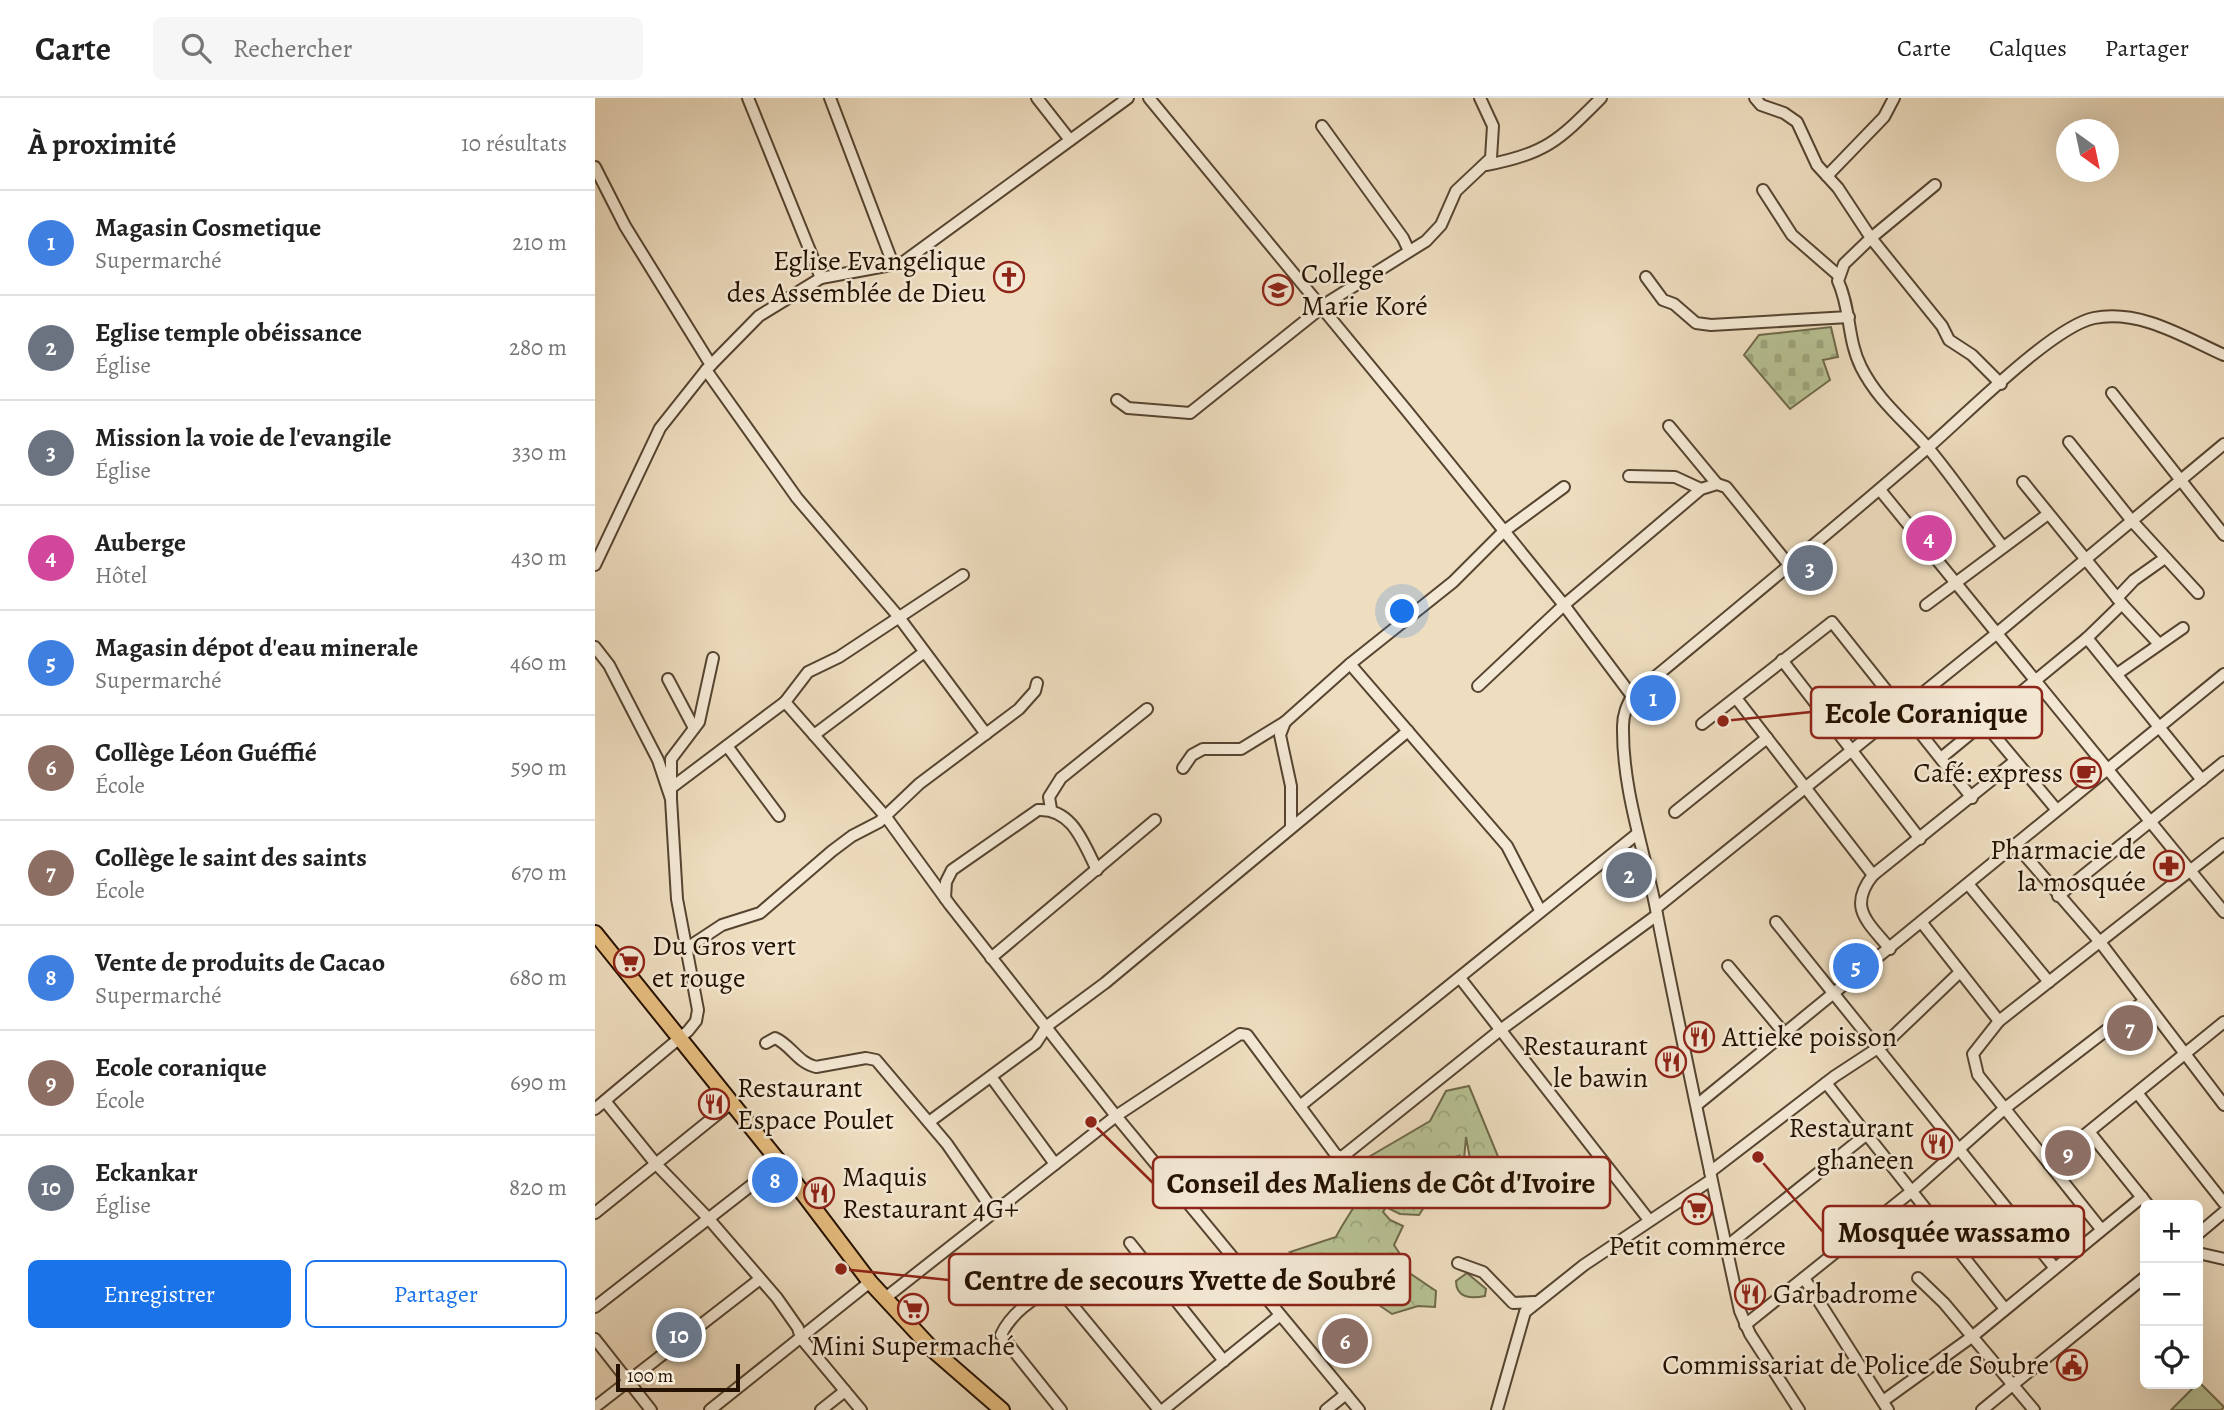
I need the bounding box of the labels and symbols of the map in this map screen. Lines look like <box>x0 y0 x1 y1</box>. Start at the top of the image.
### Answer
north arrow <box>2056 119 2119 182</box>
place label: Eglise Evangelique des Assemblée de Dieu <box>727 242 987 312</box>
place label: College Marie Koré <box>1301 255 1428 325</box>
church icon: Eglise Evangelique des Assemblée de Dieu <box>992 260 1026 294</box>
school or university icon: College Marie Koré <box>1261 273 1295 307</box>
pin: 4 <box>1906 512 1952 564</box>
pin: 3 <box>1787 542 1833 594</box>
your location <box>1385 594 1419 628</box>
pin: 1 <box>1630 672 1676 724</box>
callout: Ecole Coranique <box>1811 687 2042 738</box>
text: Ecole Coranique <box>1824 693 2028 733</box>
place label: Café: express <box>1913 754 2063 792</box>
cafe icon: Café: express <box>2069 756 2103 790</box>
place label: Pharmacie de la mosquée <box>1990 831 2146 901</box>
pin: 2 <box>1606 849 1652 901</box>
pharmacy icon: Pharmacie de la mosquée <box>2152 849 2186 883</box>
place label: Du Gros vert et rouge <box>652 927 796 997</box>
pin: 5 <box>1833 940 1879 992</box>
supermarket icon: Du Gros vert et rouge <box>612 945 646 979</box>
pin: 7 <box>2107 1002 2153 1054</box>
place label: Attieke poisson <box>1721 1018 1897 1056</box>
restaurant icon: Attieke poisson <box>1682 1020 1716 1054</box>
place label: Restaurant le bawin <box>1522 1027 1648 1097</box>
restaurant icon: Restaurant le bawin <box>1654 1045 1688 1079</box>
place label: Restaurant Espace Poulet <box>737 1069 894 1139</box>
restaurant icon: Restaurant Espace Poulet <box>697 1087 731 1121</box>
place label: Restaurant ghaneen <box>1788 1109 1914 1179</box>
restaurant icon: Restaurant ghaneen <box>1920 1127 1954 1161</box>
pin: 9 <box>2045 1127 2091 1179</box>
pin: 8 <box>752 1154 798 1206</box>
callout: Conseil des Maliens de Côt d'Ivoire <box>1153 1157 1610 1208</box>
place label: Maquis Restaurant 4G+ <box>842 1158 1019 1228</box>
text: Conseil des Maliens de Côt d'Ivoire <box>1167 1163 1595 1203</box>
restaurant icon: Maquis Restaurant 4G+ <box>802 1176 836 1210</box>
supermarket icon: Petit commerce <box>1680 1192 1714 1226</box>
callout: Mosquée wassamo <box>1823 1206 2084 1257</box>
text: Mosquée wassamo <box>1837 1212 2071 1252</box>
place label: Petit commerce <box>1608 1227 1786 1265</box>
callout: Centre de secours Yvette de Soubré <box>949 1254 1410 1305</box>
text: Centre de secours Yvette de Soubré <box>964 1260 1396 1300</box>
place label: Garbadrome <box>1773 1275 1918 1313</box>
restaurant icon: Garbadrome <box>1733 1277 1767 1311</box>
supermarket icon: Mini Supermaché <box>896 1292 930 1326</box>
pin: 10 <box>656 1309 702 1361</box>
pin: 6 <box>1322 1315 1368 1367</box>
place label: Mini Supermaché <box>811 1327 1015 1365</box>
place label: Commissariat de Police de Soubre <box>1662 1346 2049 1384</box>
public building icon: Commissariat de Police de Soubre <box>2055 1348 2089 1382</box>
scale bar <box>616 1361 740 1393</box>

